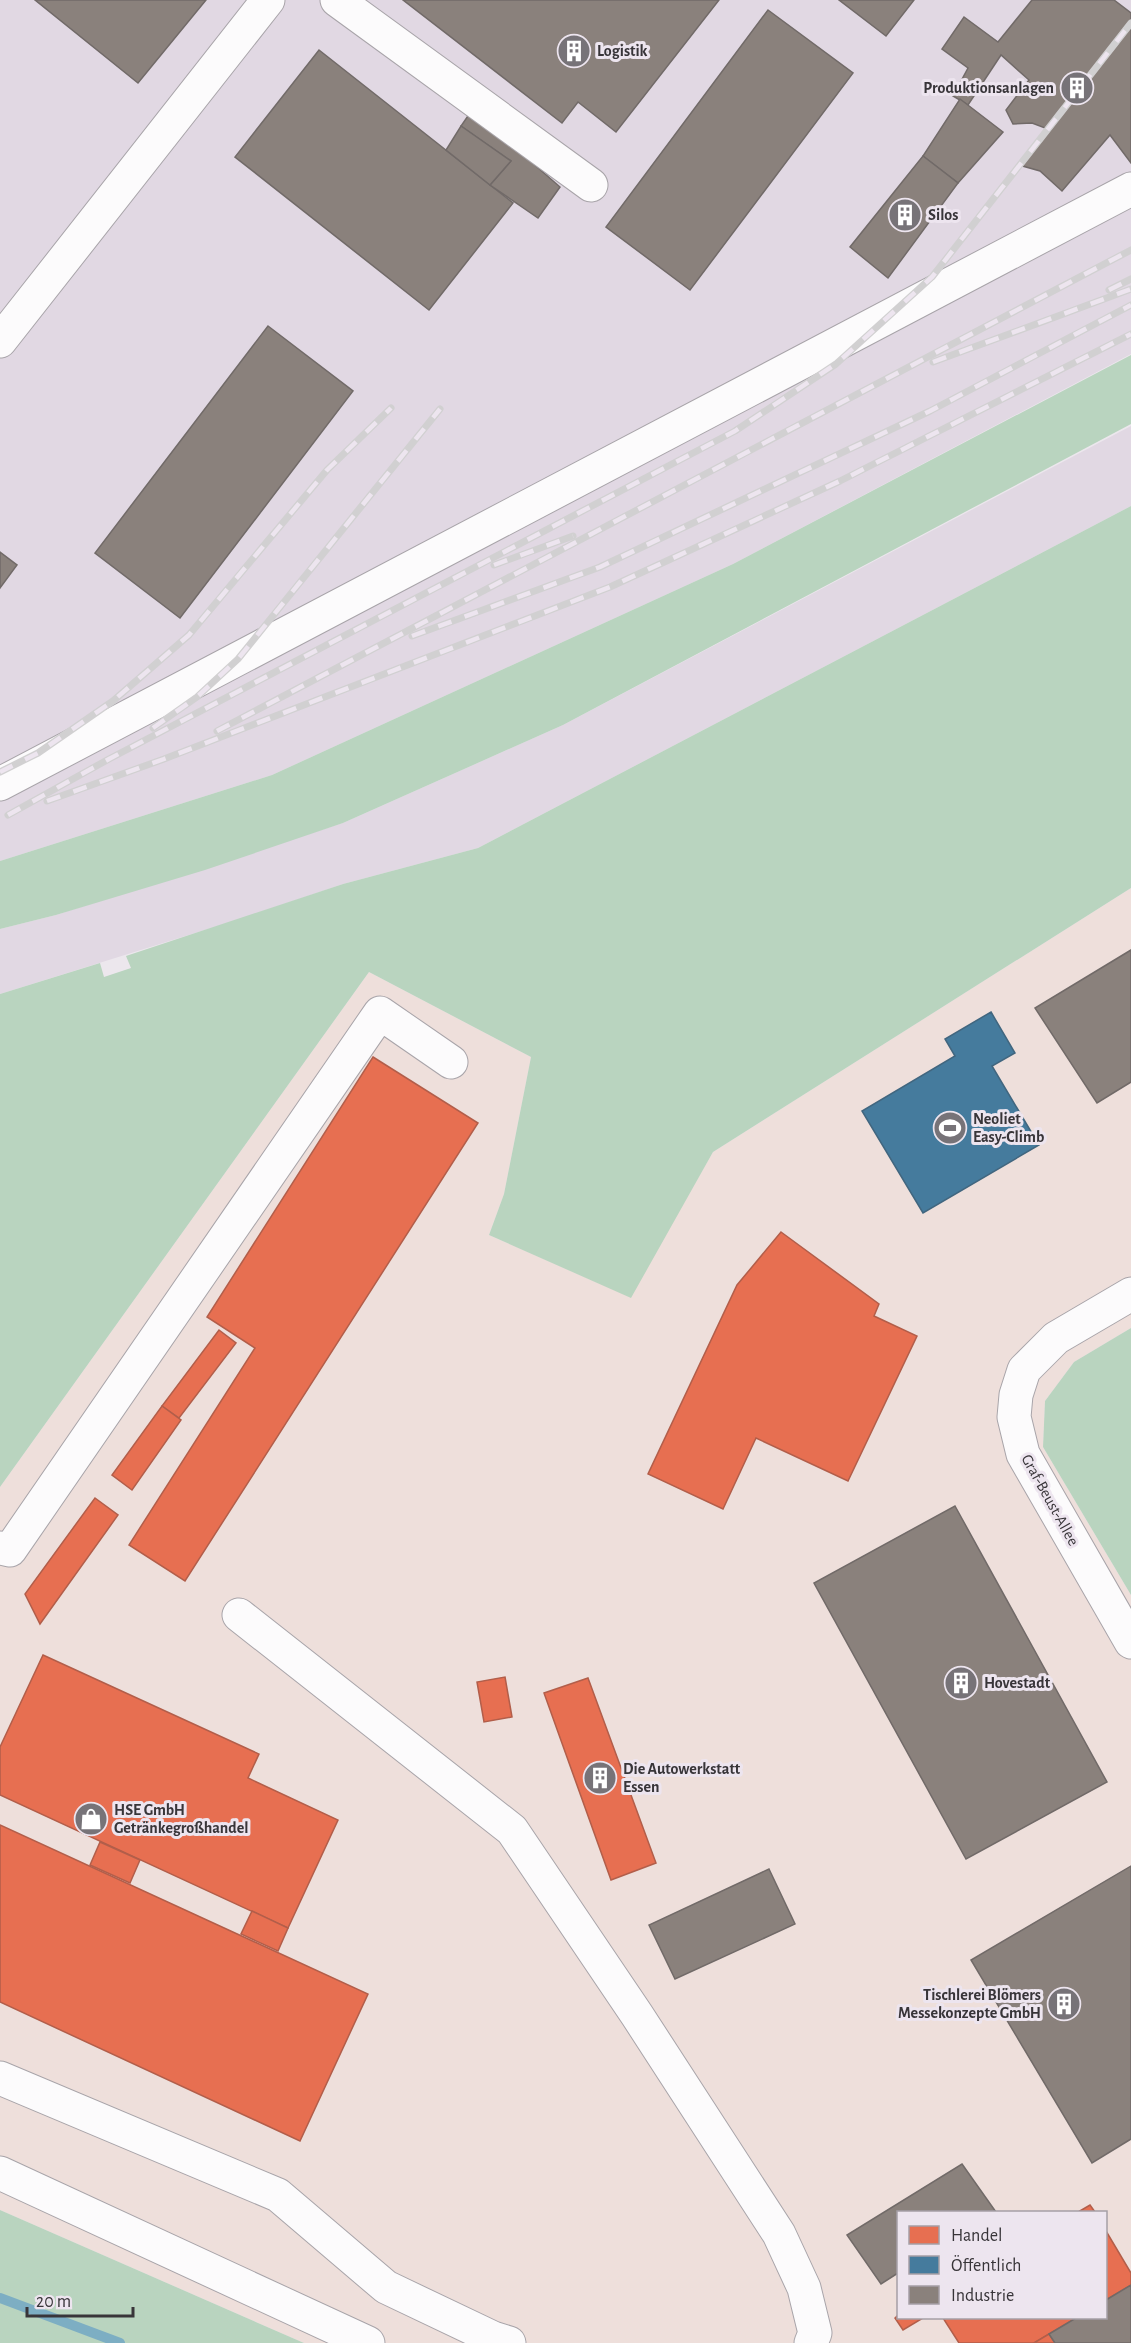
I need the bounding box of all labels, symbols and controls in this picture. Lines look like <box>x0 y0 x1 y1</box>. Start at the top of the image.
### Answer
building icon: Logistik <box>556 33 592 69</box>
place label: Logistik <box>597 43 648 59</box>
building icon: Produktionsanlagen <box>1059 70 1095 106</box>
place label: Produktionsanlagen <box>923 80 1054 96</box>
building icon: Silos <box>887 197 923 233</box>
place label: Silos <box>928 207 958 223</box>
sports icon: Neoliet Easy-Climb <box>932 1110 968 1146</box>
place label: Neoliet Easy-Climb <box>973 1111 1044 1146</box>
street label: Graf-Beust-Allee <box>1018 1452 1082 1548</box>
building icon: Hovestadt <box>943 1665 979 1701</box>
place label: Hovestadt <box>984 1675 1051 1691</box>
building icon: Die Autowerkstatt Essen <box>582 1760 618 1796</box>
place label: Die Autowerkstatt Essen <box>623 1761 741 1795</box>
shop icon: HSE GmbH Getränkegroßhandel <box>73 1801 109 1837</box>
place label: HSE GmbH Getränkegroßhandel <box>114 1802 248 1836</box>
building icon: Tischlerei Blömers Messekonzepte GmbH <box>1046 1986 1082 2022</box>
place label: Tischlerei Blömers Messekonzepte GmbH <box>898 1987 1041 2021</box>
legend <box>897 2211 1107 2319</box>
text: Handel <box>951 2227 1002 2245</box>
text: Öffentlich <box>951 2255 1021 2275</box>
scale bar <box>27 2280 134 2318</box>
text: Industrie <box>951 2287 1014 2305</box>
text: 20 m <box>36 2293 71 2311</box>

